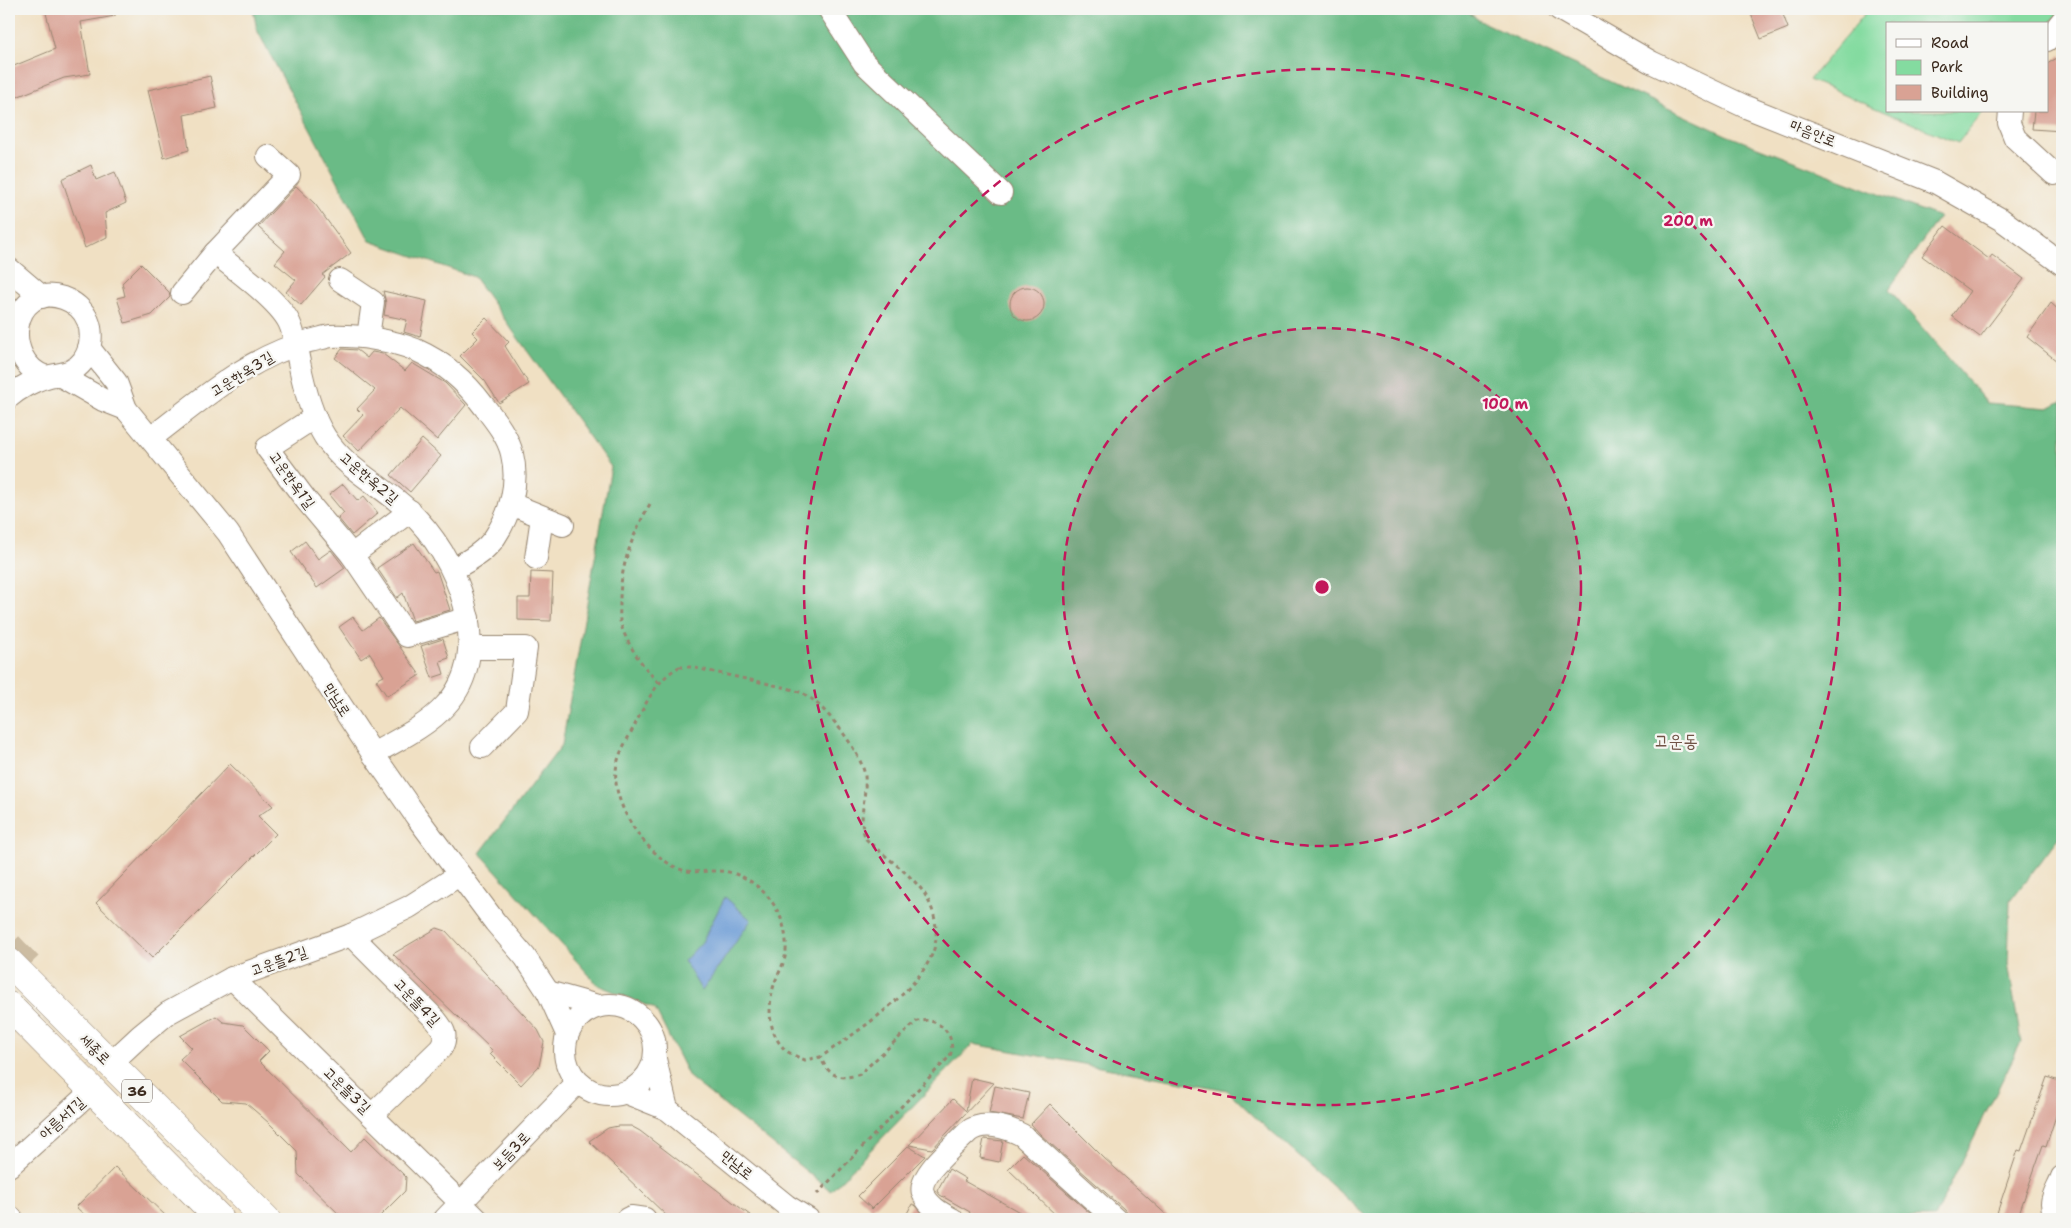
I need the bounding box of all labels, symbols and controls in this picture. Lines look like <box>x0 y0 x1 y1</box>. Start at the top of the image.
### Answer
legend <box>1886 22 2048 112</box>
text: Road <box>1931 33 1969 53</box>
text: Park <box>1931 57 1963 77</box>
text: Building <box>1931 83 1988 103</box>
street label: 마음안로 <box>1787 115 1839 151</box>
text: 200 m <box>1663 211 1713 231</box>
street label: 고운한옥3길 <box>207 347 277 401</box>
text: 100 m <box>1482 394 1528 414</box>
street label: 고운한옥1길 <box>264 447 320 513</box>
street label: 고운한옥2길 <box>335 448 403 508</box>
centre of rings <box>1313 578 1331 596</box>
street label: 만남로 <box>319 679 355 721</box>
district label: 고운동 <box>1654 729 1698 753</box>
street label: 고운뜰2길 <box>248 942 310 980</box>
street label: 고운뜰4길 <box>389 974 445 1030</box>
street label: 세종로 <box>75 1029 115 1069</box>
street label: 고운뜰3길 <box>319 1062 375 1118</box>
road number: 36 <box>122 1080 152 1102</box>
street label: 아름서1길 <box>35 1092 89 1144</box>
street label: 보듬3로 <box>488 1127 534 1175</box>
street label: 만남로 <box>717 1146 757 1184</box>

